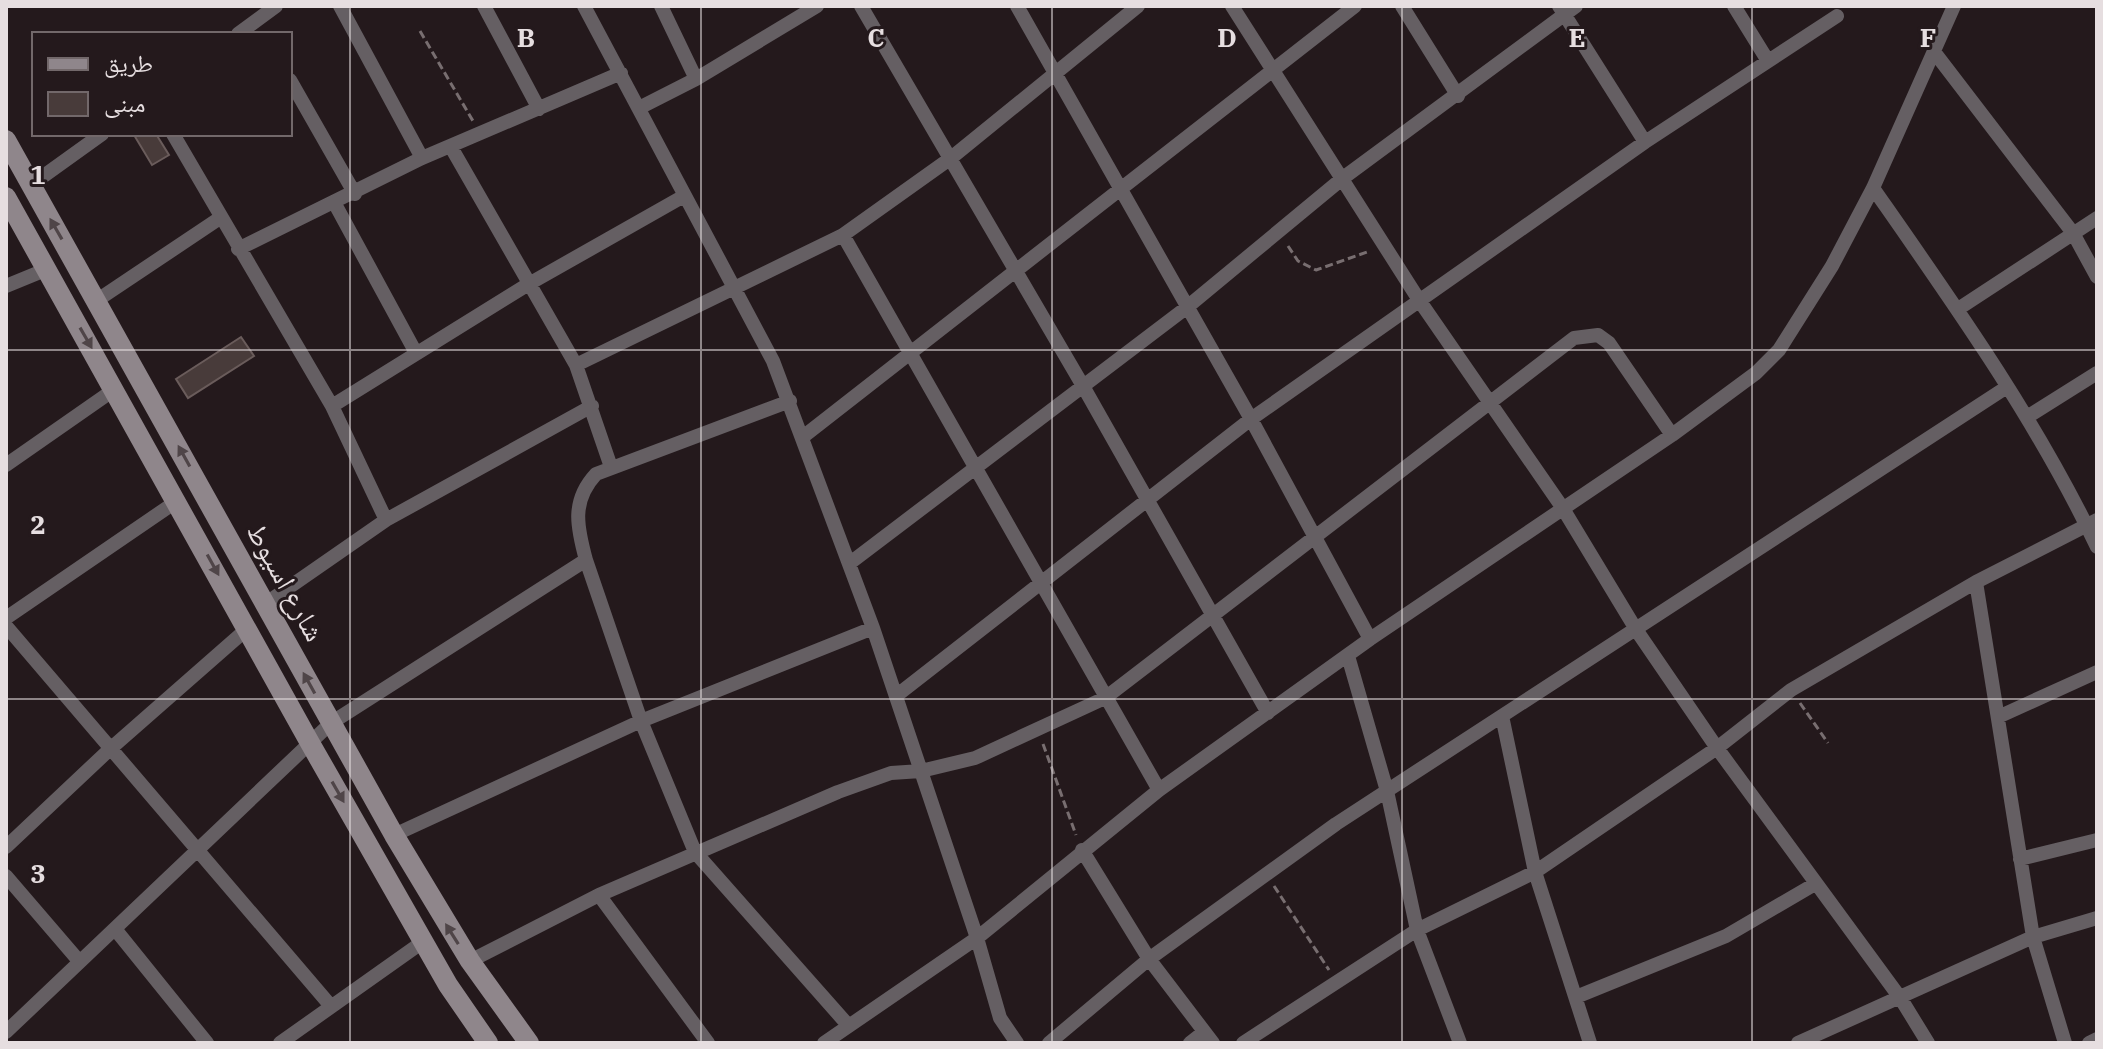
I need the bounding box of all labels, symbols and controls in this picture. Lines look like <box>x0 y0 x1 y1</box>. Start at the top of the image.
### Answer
text: B <box>517 20 535 54</box>
text: C <box>867 20 885 54</box>
text: D <box>1217 20 1237 54</box>
text: E <box>1568 20 1586 54</box>
text: F <box>1920 20 1936 54</box>
legend <box>32 32 292 136</box>
text: طريق <box>104 47 153 79</box>
text: مبنى <box>104 87 145 119</box>
text: 1 <box>30 157 46 191</box>
one-way arrow <box>49 218 63 241</box>
one-way arrow <box>79 327 93 349</box>
one-way arrow <box>177 445 191 467</box>
text: 2 <box>30 507 46 541</box>
street label: شارع اسيوط <box>239 516 334 647</box>
one-way arrow <box>206 554 220 576</box>
one-way arrow <box>303 672 316 695</box>
one-way arrow <box>331 781 345 804</box>
text: 3 <box>30 856 46 890</box>
one-way arrow <box>445 923 460 944</box>

